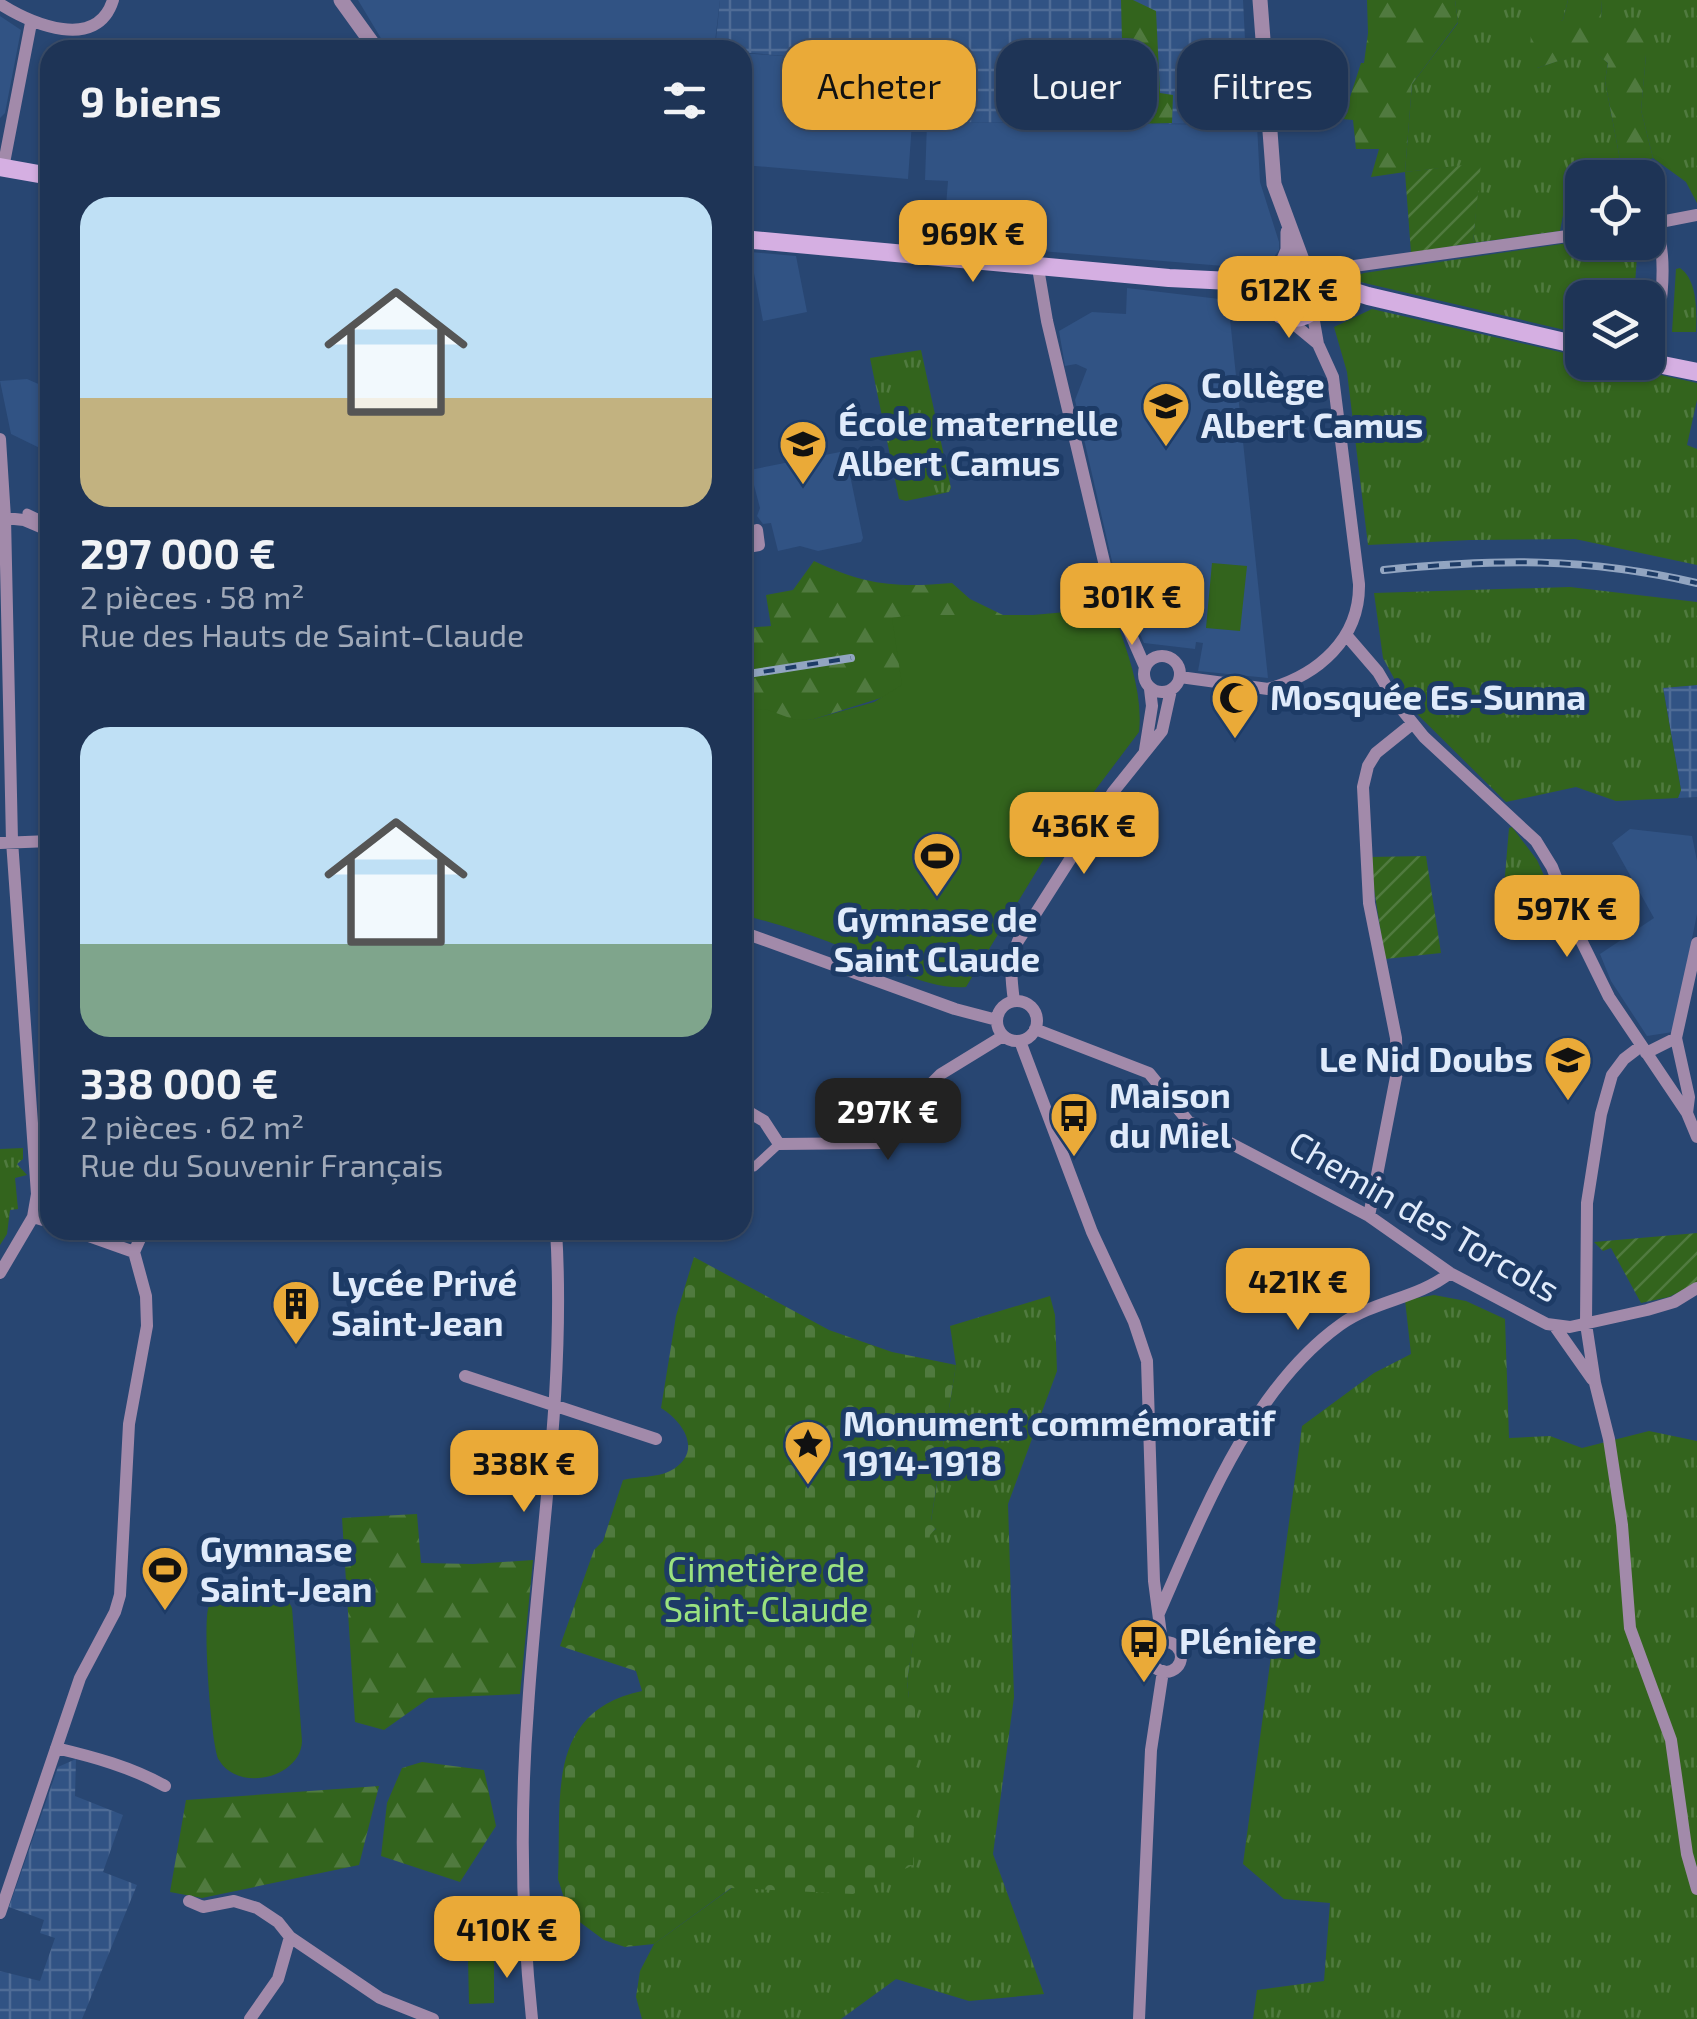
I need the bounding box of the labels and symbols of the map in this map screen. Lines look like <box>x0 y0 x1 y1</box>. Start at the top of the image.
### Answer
pin: 969K € <box>892 200 1054 285</box>
pin: 612K € <box>1208 256 1370 341</box>
place label: Collège Albert Camus <box>1201 363 1423 445</box>
school or university icon: Collège Albert Camus <box>1140 380 1192 448</box>
place label: École maternelle Albert Camus <box>838 401 1118 483</box>
school or university icon: École maternelle Albert Camus <box>777 418 829 486</box>
pin: 301K € <box>1051 563 1213 648</box>
mosque icon: Mosquée Es-Sunna <box>1209 672 1261 740</box>
place label: Mosquée Es-Sunna <box>1270 675 1586 717</box>
pin: 436K € <box>1003 792 1165 877</box>
sports icon: Gymnase de Saint Claude <box>911 830 963 898</box>
pin: 597K € <box>1486 875 1648 960</box>
place label: Gymnase de Saint Claude <box>834 897 1040 979</box>
school or university icon: Le Nid Doubs <box>1542 1034 1594 1102</box>
place label: Le Nid Doubs <box>1319 1037 1533 1079</box>
place label: Maison du Miel <box>1109 1073 1232 1155</box>
pin: 297K € <box>807 1078 969 1163</box>
bus stop icon: Maison du Miel <box>1048 1090 1100 1158</box>
street label: Chemin des Torcols <box>1282 1121 1568 1310</box>
pin: 421K € <box>1217 1248 1379 1333</box>
place label: Lycée Privé Saint-Jean <box>331 1261 517 1343</box>
building icon: Lycée Privé Saint-Jean <box>270 1278 322 1346</box>
place label: Monument commémoratif 1914-1918 <box>843 1401 1276 1483</box>
place icon: Monument commémoratif 1914-1918 <box>782 1418 834 1486</box>
pin: 338K € <box>443 1430 605 1515</box>
place label: Gymnase Saint-Jean <box>200 1527 373 1609</box>
sports icon: Gymnase Saint-Jean <box>139 1544 191 1612</box>
park label: Cimetière de Saint-Claude <box>663 1547 869 1629</box>
bus stop icon: Plénière <box>1118 1616 1170 1684</box>
place label: Plénière <box>1179 1619 1317 1661</box>
pin: 410K € <box>426 1896 588 1981</box>

